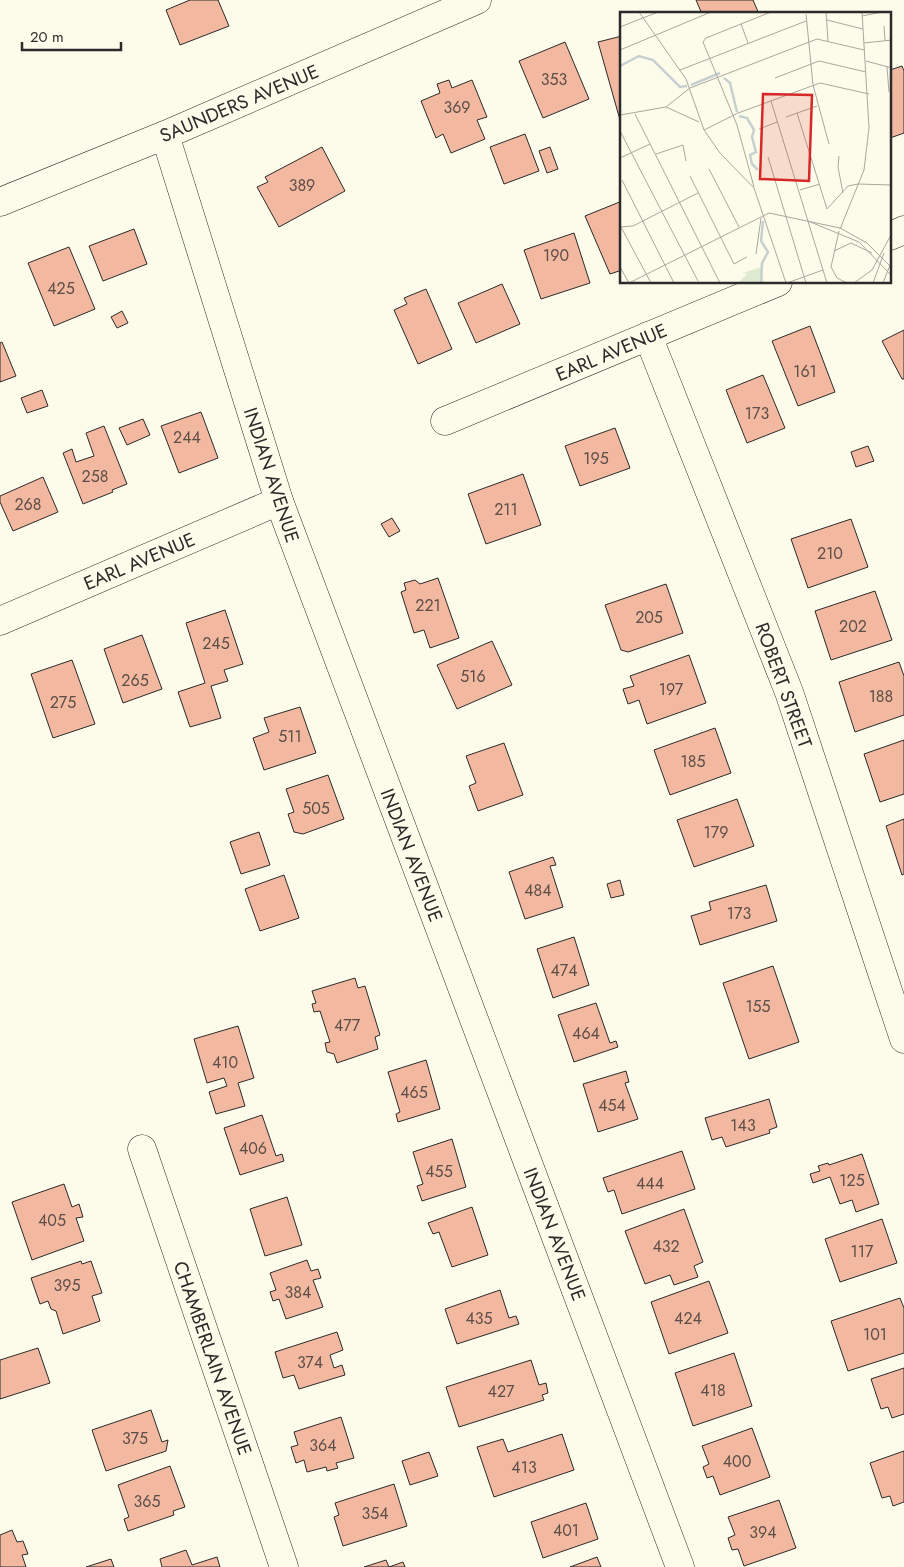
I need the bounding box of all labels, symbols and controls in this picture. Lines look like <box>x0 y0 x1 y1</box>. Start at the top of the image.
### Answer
inset map <box>620 12 892 284</box>
scale bar <box>22 20 121 52</box>
text: 20 m <box>30 26 64 48</box>
street label: SAUNDERS AVENUE <box>155 58 323 149</box>
house number: 353 <box>541 68 568 91</box>
house number: 369 <box>443 96 471 119</box>
house number: 389 <box>289 174 315 197</box>
house number: 190 <box>543 244 569 267</box>
house number: 425 <box>47 277 75 300</box>
street label: EARL AVENUE <box>551 317 671 388</box>
house number: 161 <box>793 360 817 383</box>
house number: 173 <box>745 402 769 425</box>
street label: INDIAN AVENUE <box>237 404 306 546</box>
house number: 244 <box>173 426 201 449</box>
house number: 195 <box>583 447 609 470</box>
house number: 258 <box>82 465 108 488</box>
house number: 268 <box>14 493 42 516</box>
house number: 211 <box>494 498 518 521</box>
street label: EARL AVENUE <box>79 526 199 597</box>
house number: 210 <box>817 542 843 565</box>
house number: 221 <box>415 594 441 617</box>
house number: 205 <box>635 606 663 629</box>
house number: 202 <box>839 615 867 638</box>
street label: ROBERT STREET <box>748 619 819 752</box>
house number: 245 <box>202 632 230 655</box>
house number: 516 <box>460 665 486 688</box>
house number: 265 <box>121 669 149 692</box>
house number: 197 <box>659 678 684 701</box>
house number: 188 <box>869 685 893 708</box>
house number: 275 <box>50 691 76 714</box>
house number: 511 <box>278 725 302 748</box>
house number: 185 <box>681 750 705 773</box>
street label: INDIAN AVENUE <box>374 785 449 926</box>
house number: 505 <box>302 797 330 820</box>
house number: 179 <box>704 821 728 844</box>
house number: 484 <box>524 879 552 902</box>
house number: 173 <box>727 902 751 925</box>
house number: 474 <box>550 959 578 982</box>
house number: 155 <box>745 995 771 1018</box>
house number: 477 <box>334 1014 361 1037</box>
house number: 464 <box>572 1022 600 1045</box>
house number: 410 <box>212 1051 238 1074</box>
house number: 465 <box>400 1081 428 1104</box>
house number: 454 <box>598 1094 626 1117</box>
house number: 143 <box>730 1114 756 1137</box>
house number: 406 <box>239 1137 267 1160</box>
house number: 455 <box>425 1160 453 1183</box>
street label: INDIAN AVENUE <box>517 1164 592 1305</box>
house number: 125 <box>839 1169 865 1192</box>
house number: 444 <box>636 1172 664 1195</box>
house number: 405 <box>38 1209 66 1232</box>
house number: 432 <box>652 1235 680 1258</box>
house number: 117 <box>851 1240 874 1263</box>
street label: CHAMBERLAIN AVENUE <box>167 1257 258 1459</box>
house number: 395 <box>54 1274 80 1297</box>
house number: 384 <box>285 1281 311 1304</box>
house number: 435 <box>465 1307 493 1330</box>
house number: 424 <box>674 1307 702 1330</box>
house number: 101 <box>863 1323 887 1346</box>
house number: 374 <box>297 1351 323 1374</box>
house number: 418 <box>700 1379 726 1402</box>
house number: 427 <box>488 1380 515 1403</box>
house number: 375 <box>122 1427 148 1450</box>
house number: 364 <box>309 1434 337 1457</box>
house number: 400 <box>723 1450 751 1473</box>
house number: 413 <box>511 1456 537 1479</box>
house number: 365 <box>134 1490 160 1513</box>
house number: 354 <box>361 1502 389 1525</box>
house number: 401 <box>553 1519 579 1542</box>
house number: 394 <box>749 1521 777 1544</box>

